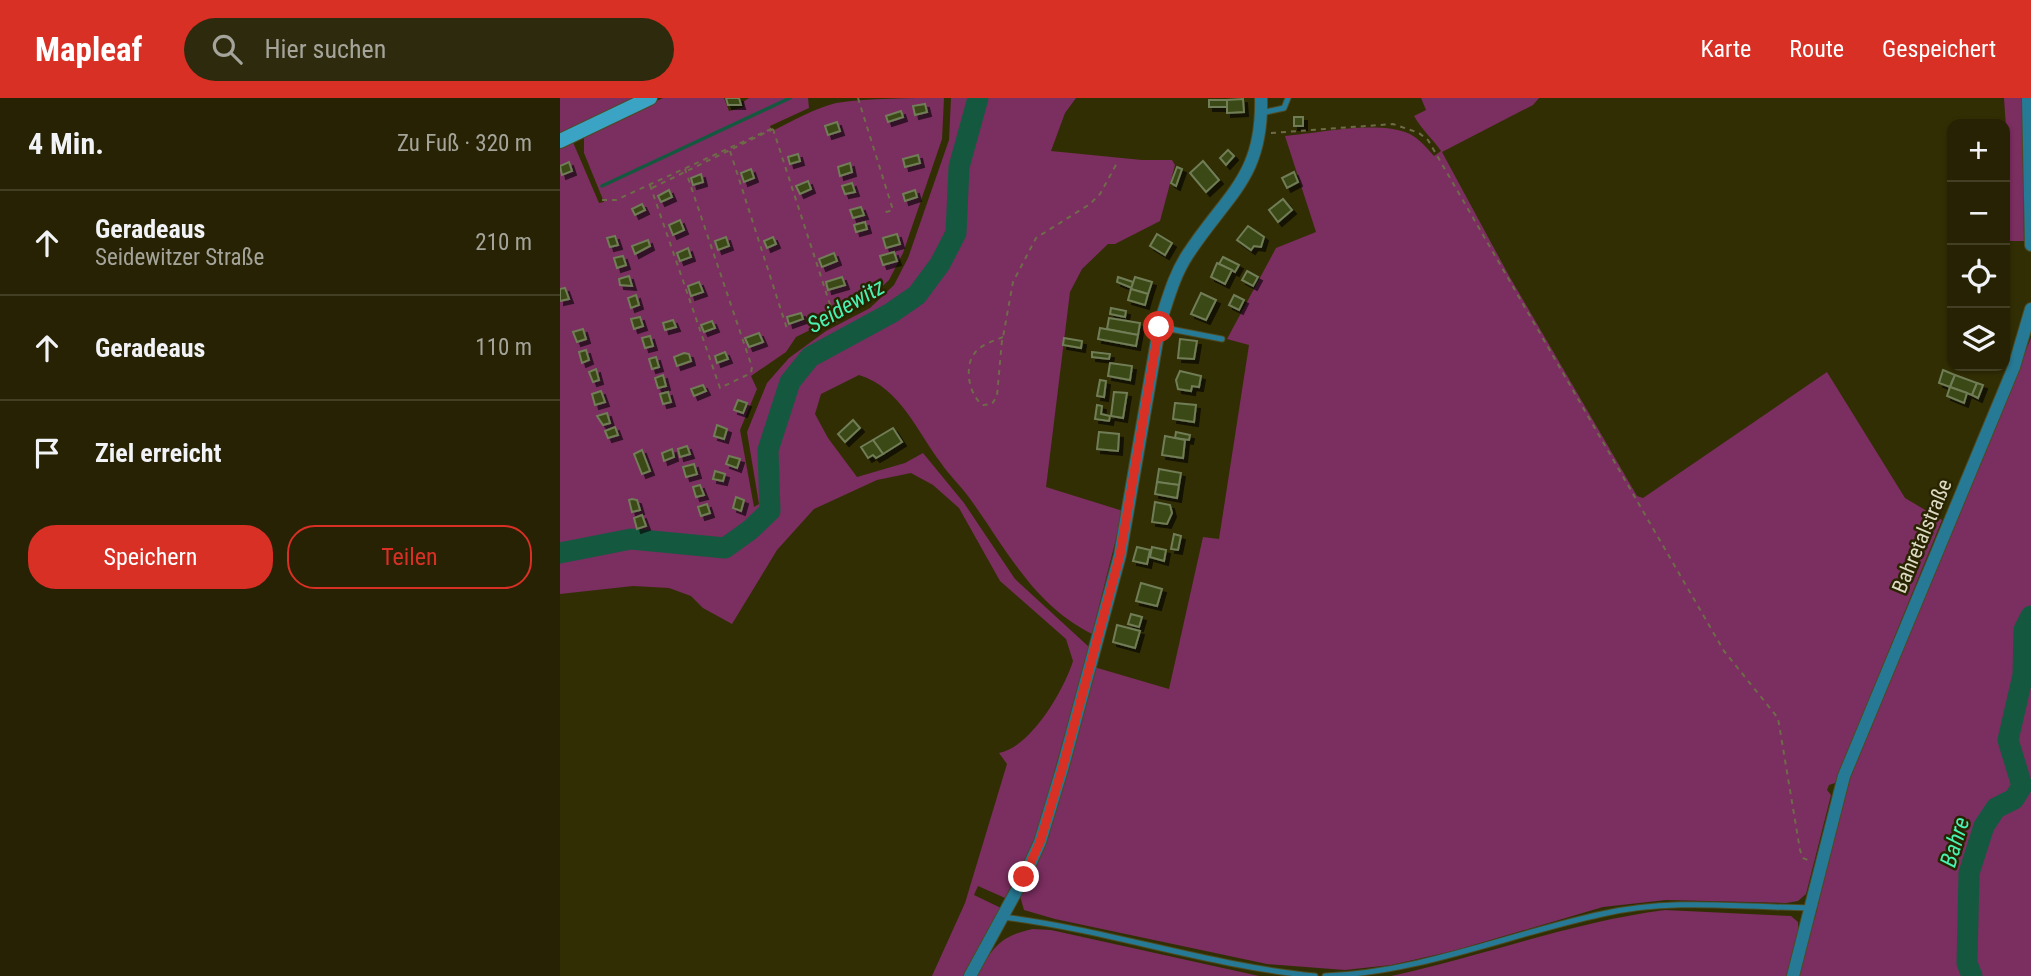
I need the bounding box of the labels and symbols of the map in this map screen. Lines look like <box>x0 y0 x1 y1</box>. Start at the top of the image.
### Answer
water label: Seidewitz <box>803 273 890 339</box>
route start <box>1143 311 1174 342</box>
street label: Bahretalstraße <box>1887 475 1957 597</box>
water label: Bahre <box>1935 814 1975 870</box>
route end <box>1008 861 1039 892</box>

